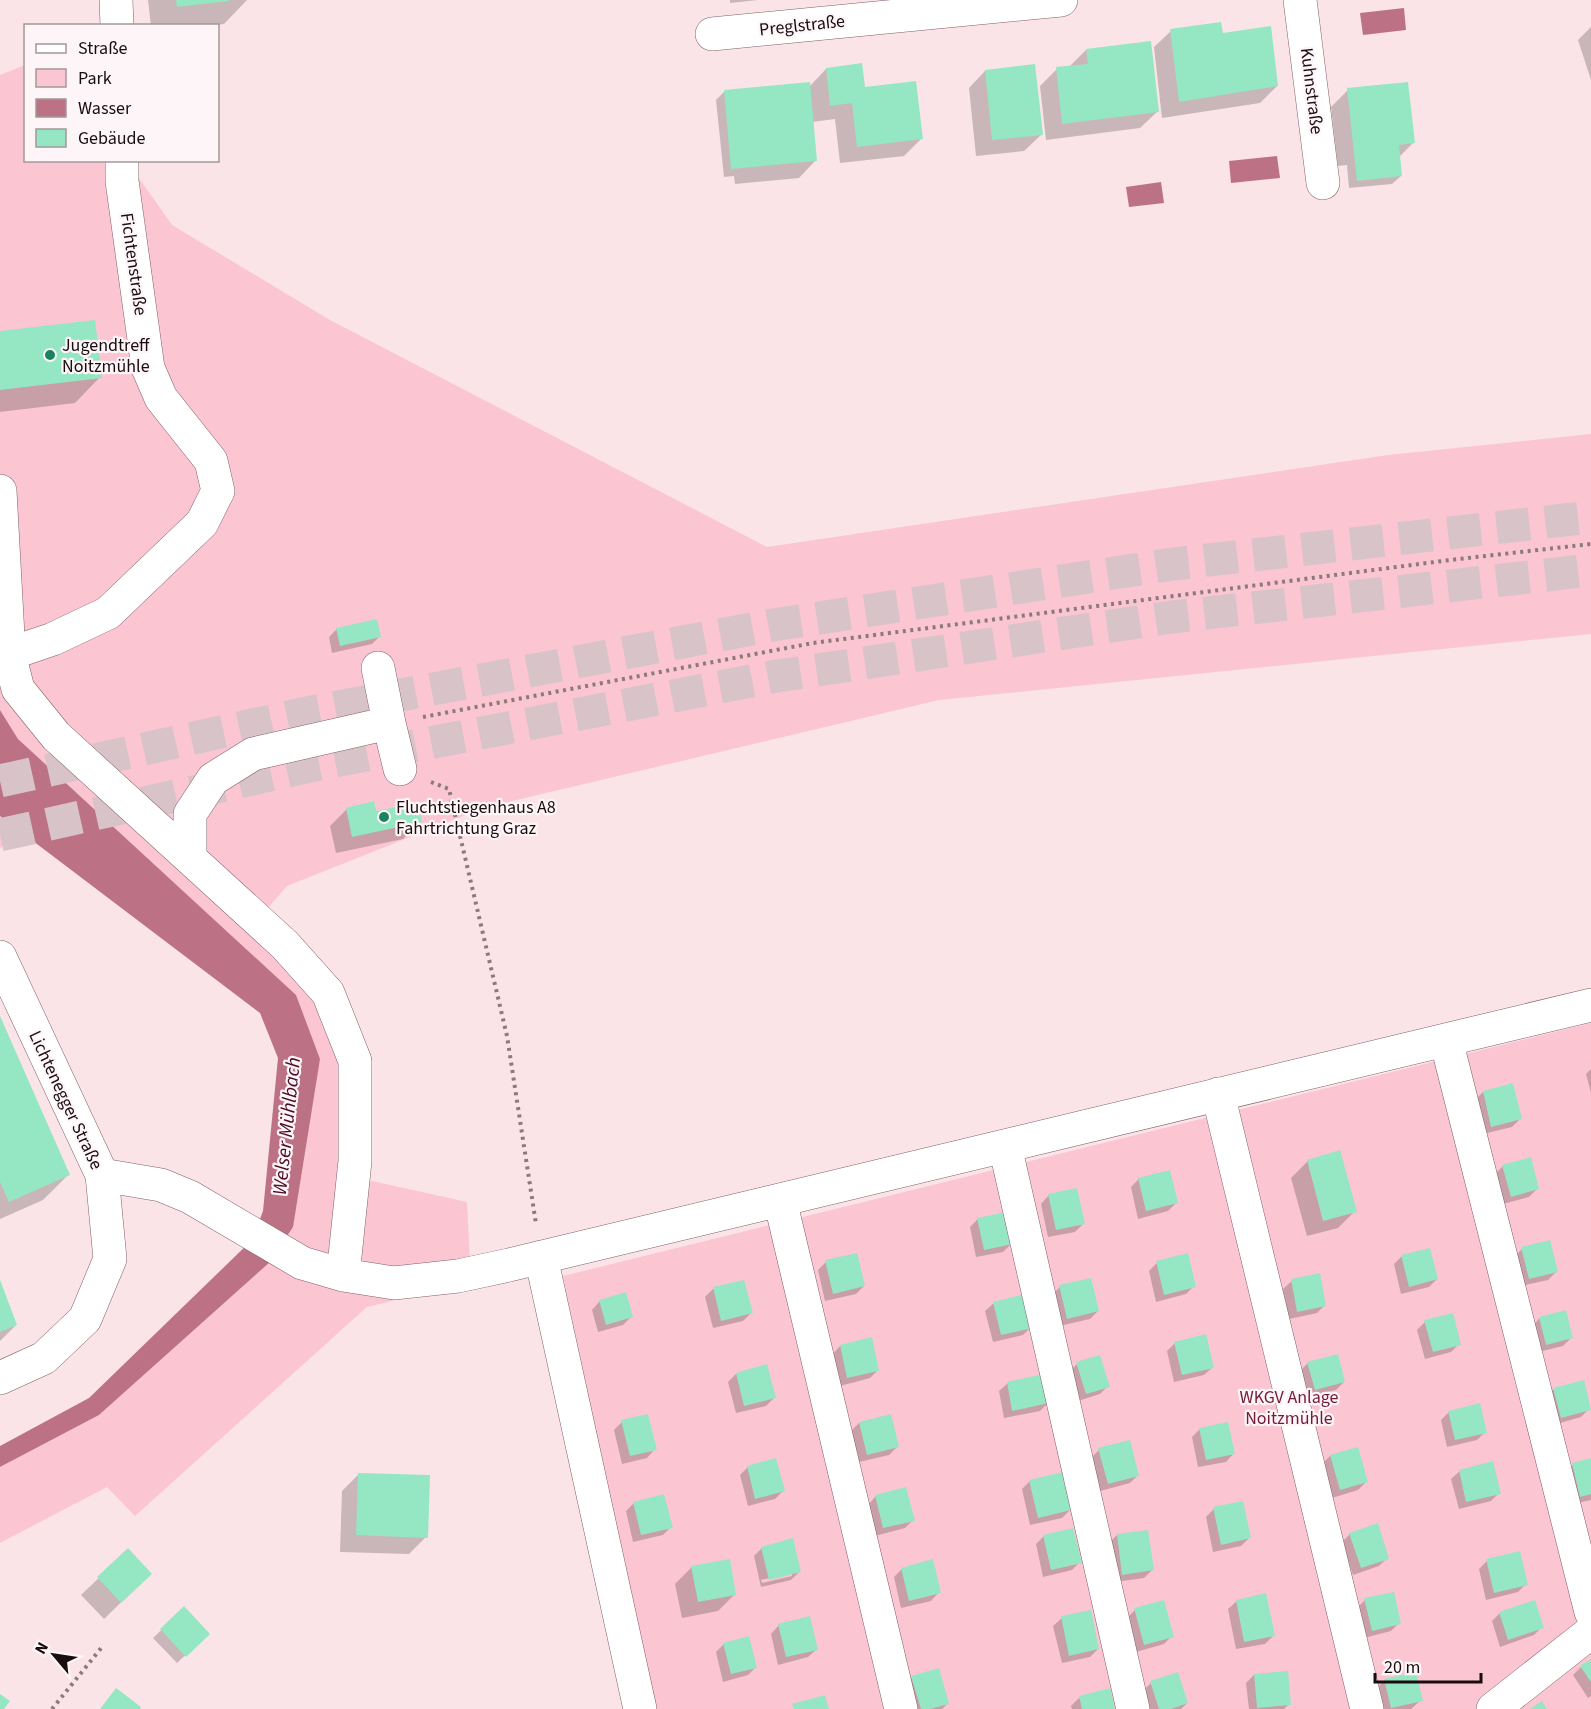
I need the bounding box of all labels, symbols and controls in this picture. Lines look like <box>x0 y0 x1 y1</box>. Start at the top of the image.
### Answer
street label: Preglstraße <box>758 9 846 42</box>
legend <box>24 24 219 162</box>
text: Straße <box>78 36 128 61</box>
street label: Kuhnstraße <box>1294 46 1329 136</box>
text: Park <box>78 66 112 91</box>
text: Wasser <box>78 96 132 121</box>
text: Gebäude <box>78 126 146 151</box>
street label: Fichtenstraße <box>114 211 153 317</box>
place label: Jugendtreff Noitzmühle <box>62 333 150 379</box>
marker: Jugendtreff Noitzmühle <box>43 348 57 362</box>
place label: Fluchtstiegenhaus A8 Fahrtrichtung Graz <box>396 795 556 841</box>
marker: Fluchtstiegenhaus A8 Fahrtrichtung Graz <box>377 810 391 824</box>
street label: Lichtenegger Straße <box>22 1027 109 1174</box>
water label: Welser Mühlbach <box>266 1056 308 1196</box>
park label: WKGV Anlage Noitzmühle <box>1240 1385 1339 1431</box>
north arrow <box>24 1625 84 1685</box>
text: N <box>30 1638 54 1658</box>
scale bar <box>1375 1646 1482 1684</box>
text: 20 m <box>1384 1655 1420 1680</box>

